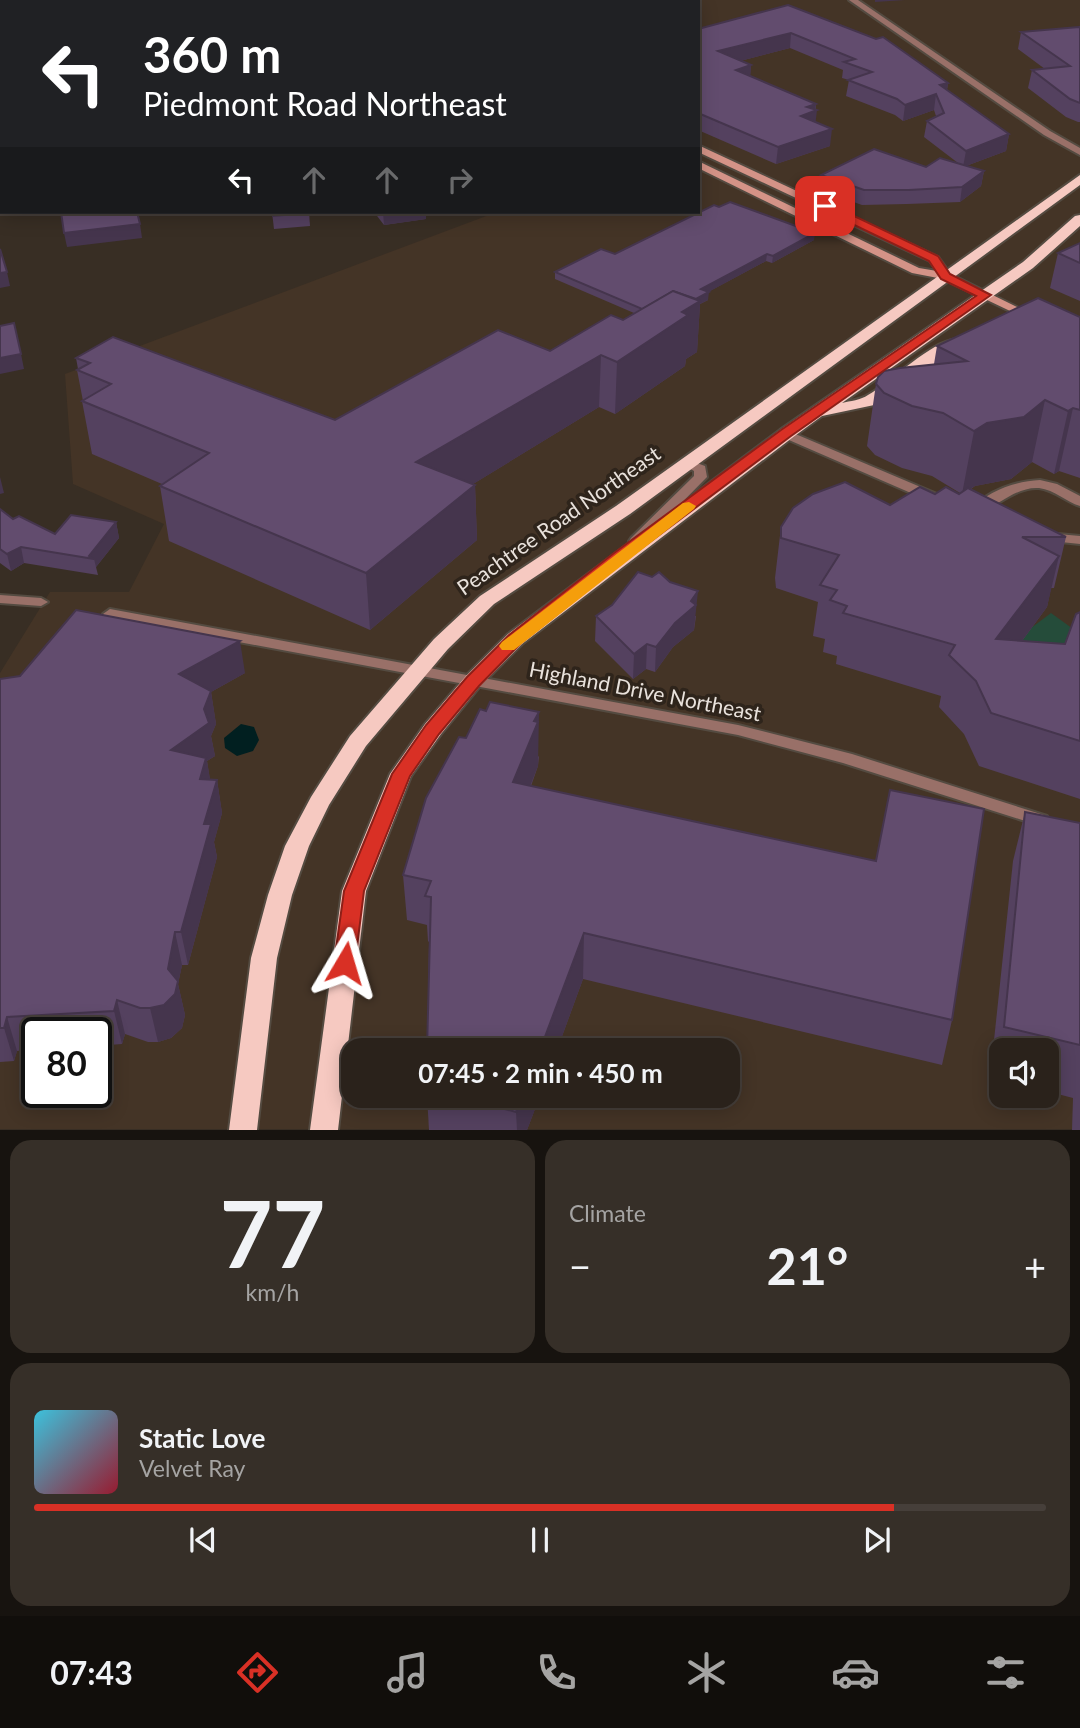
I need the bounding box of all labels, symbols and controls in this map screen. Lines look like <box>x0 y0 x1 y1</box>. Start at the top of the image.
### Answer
text: 360 m <box>143 25 281 83</box>
icon: left <box>28 28 119 119</box>
text: Piedmont Road Northeast <box>143 84 507 123</box>
icon: left <box>222 161 260 199</box>
icon: ahead <box>295 161 333 199</box>
icon: ahead <box>368 161 406 199</box>
icon: right <box>441 161 479 199</box>
pin <box>795 176 855 236</box>
icon: arrive <box>806 187 844 225</box>
street label: Peachtree Road Northeast <box>452 440 665 599</box>
street label: Highland Drive Northeast <box>527 656 764 725</box>
position arrow <box>308 926 382 1000</box>
speed limit sign: 80 <box>21 1017 112 1108</box>
map controls <box>989 1038 1059 1108</box>
button: sound <box>989 1038 1059 1108</box>
text: 07:45 · 2 min · 450 m <box>418 1057 663 1089</box>
text: 77 <box>220 1178 325 1287</box>
text: Climate <box>569 1199 646 1227</box>
text: 21° <box>767 1234 848 1296</box>
text: − <box>569 1243 591 1289</box>
text: + <box>1024 1243 1046 1289</box>
text: km/h <box>246 1278 299 1306</box>
text: Static Love <box>139 1422 266 1454</box>
text: Velvet Ray <box>139 1454 245 1482</box>
icon: previous <box>184 1521 222 1559</box>
icon: pause <box>521 1521 559 1559</box>
icon: next <box>858 1521 896 1559</box>
icon: directions <box>233 1648 282 1697</box>
icon: music <box>383 1648 432 1697</box>
icon: phone <box>532 1648 581 1697</box>
icon: climate <box>682 1648 731 1697</box>
icon: car <box>831 1648 880 1697</box>
icon: filters <box>981 1648 1030 1697</box>
text: 07:43 <box>50 1653 133 1692</box>

